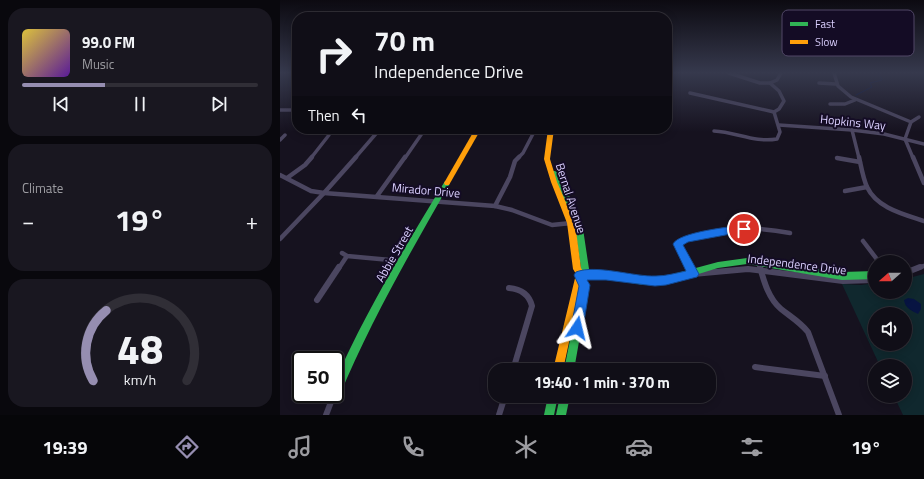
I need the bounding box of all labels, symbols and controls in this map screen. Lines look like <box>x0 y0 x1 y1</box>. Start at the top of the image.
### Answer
legend <box>782 10 914 56</box>
text: Fast <box>815 16 835 32</box>
text: 70 m <box>374 19 435 62</box>
icon: right <box>308 28 360 80</box>
text: 99.0 FM <box>82 31 135 54</box>
text: Slow <box>815 34 838 50</box>
text: Music <box>82 54 114 74</box>
text: Independence Drive <box>374 58 523 85</box>
icon: previous <box>50 93 72 115</box>
icon: pause <box>129 93 151 115</box>
icon: next <box>208 93 230 115</box>
text: Then <box>308 104 340 127</box>
icon: left <box>348 104 370 126</box>
street label: Hopkins Way <box>819 109 887 135</box>
street label: Bernal Avenue <box>551 160 591 236</box>
text: Climate <box>22 178 63 198</box>
street label: Mirador Drive <box>391 178 461 202</box>
text: 19° <box>115 197 165 243</box>
text: − <box>22 204 34 238</box>
text: + <box>246 204 258 238</box>
pin <box>727 212 761 246</box>
icon: arrive <box>733 218 755 240</box>
street label: Abbie Street <box>370 222 418 286</box>
street label: Independence Drive <box>746 249 848 279</box>
north arrow <box>868 255 912 299</box>
map controls <box>868 255 912 403</box>
position arrow <box>556 307 598 349</box>
button: sound <box>868 307 912 351</box>
text: 48 <box>117 317 163 380</box>
speed limit sign: 50 <box>292 351 344 403</box>
button: layers <box>868 359 912 403</box>
text: km/h <box>124 369 156 391</box>
text: 19:40 · 1 min · 370 m <box>534 371 670 394</box>
icon: directions <box>173 433 201 461</box>
icon: music <box>286 433 314 461</box>
icon: phone <box>399 433 427 461</box>
icon: climate <box>512 433 540 461</box>
icon: car <box>625 433 653 461</box>
icon: filters <box>738 433 766 461</box>
text: 19:39 <box>43 434 87 461</box>
text: 19° <box>851 434 881 461</box>

